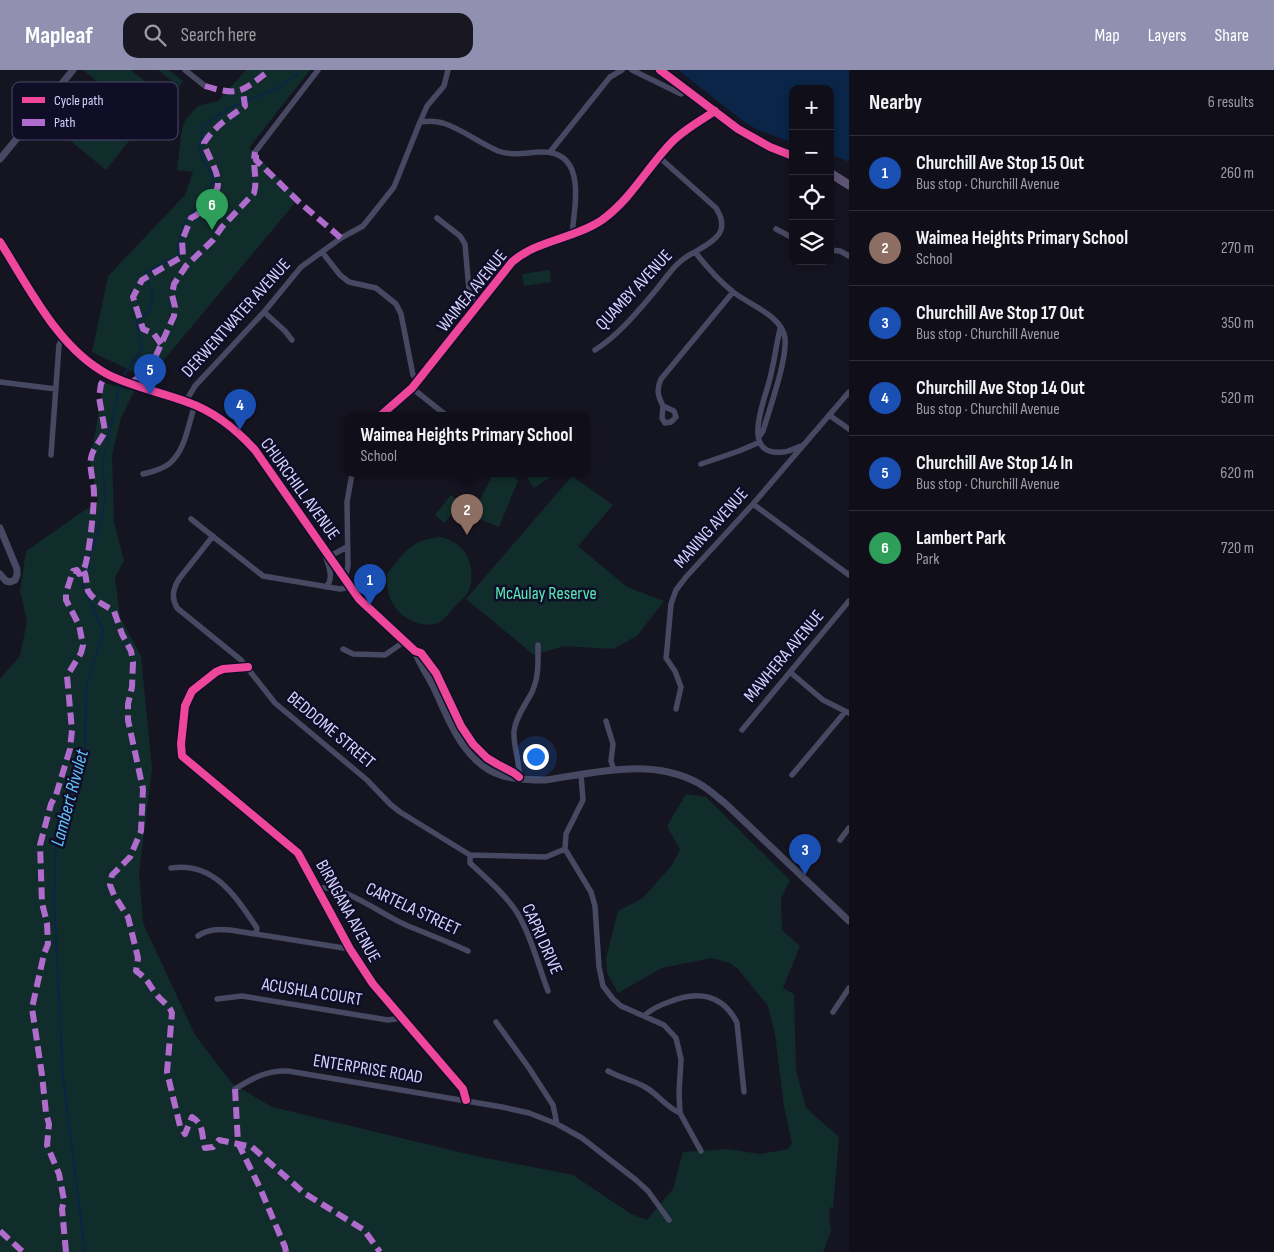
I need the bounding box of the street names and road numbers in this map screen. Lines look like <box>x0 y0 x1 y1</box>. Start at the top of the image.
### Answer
street label: QUAMBY AVENUE <box>591 245 677 335</box>
street label: WAIMEA AVENUE <box>433 246 511 336</box>
street label: DERWENTWATER AVENUE <box>177 254 295 382</box>
street label: CHURCHILL AVENUE <box>256 434 344 544</box>
street label: MANING AVENUE <box>670 484 752 572</box>
street label: MAWHERA AVENUE <box>740 606 828 706</box>
street label: BEDDOME STREET <box>283 687 379 773</box>
street label: BIRNGANA AVENUE <box>311 856 385 966</box>
street label: CARTELA STREET <box>362 878 464 940</box>
street label: CAPRI DRIVE <box>517 900 567 978</box>
street label: ACUSHLA COURT <box>259 974 364 1010</box>
street label: ENTERPRISE ROAD <box>312 1050 424 1088</box>

